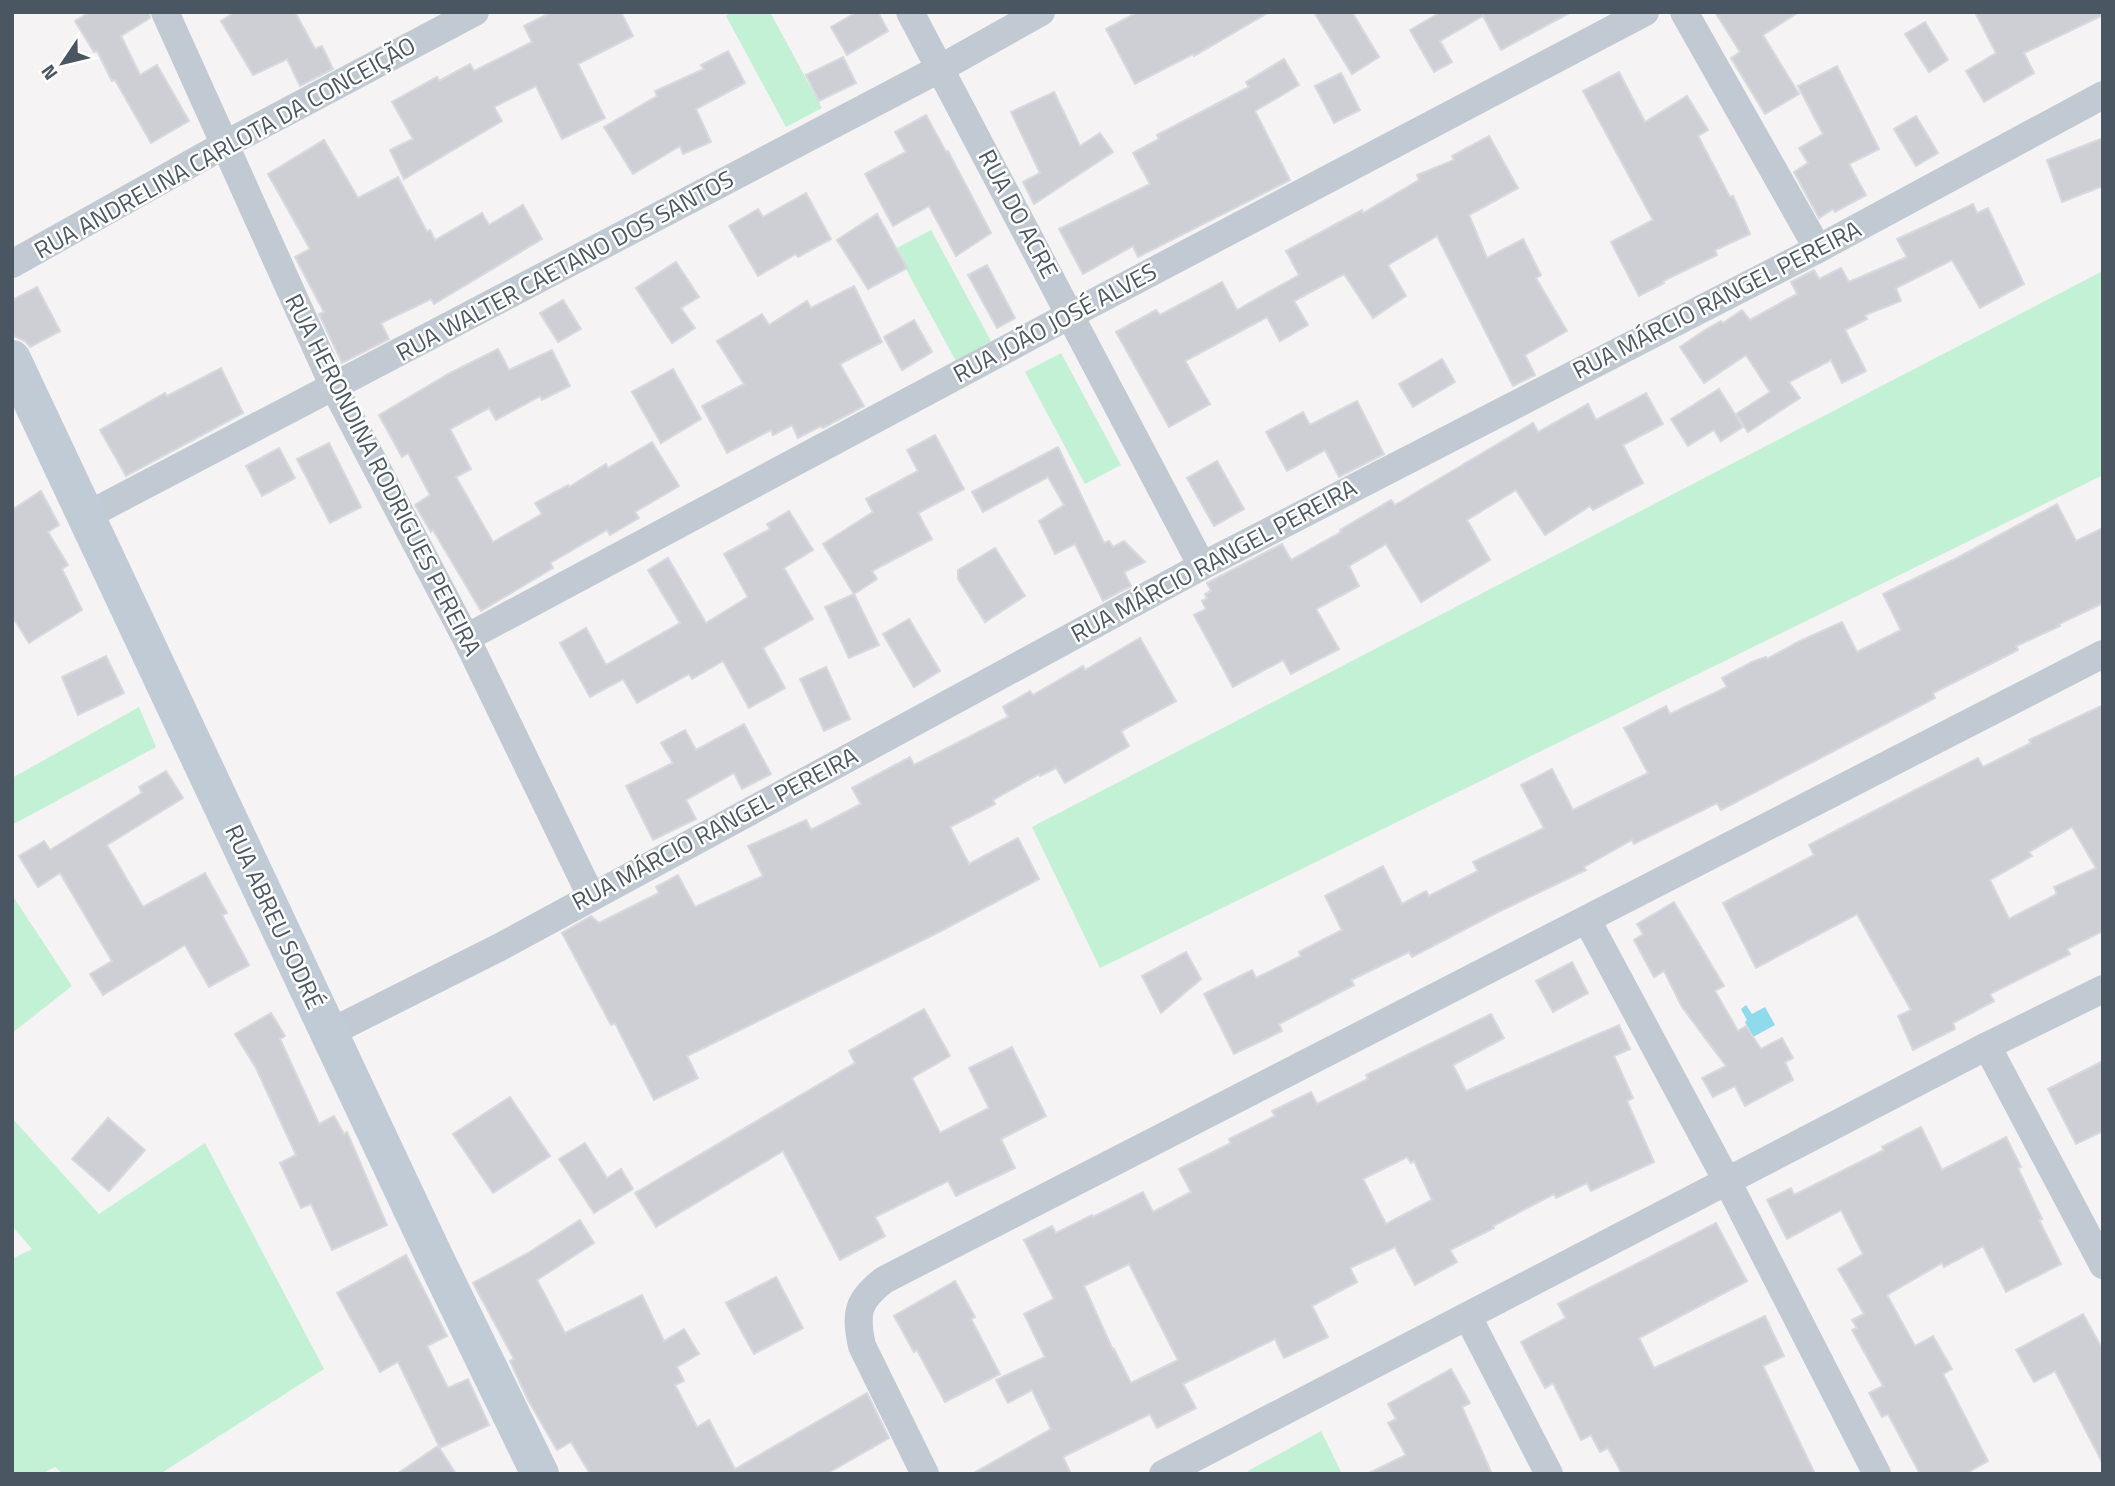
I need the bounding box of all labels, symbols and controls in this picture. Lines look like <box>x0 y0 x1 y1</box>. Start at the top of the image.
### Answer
north arrow <box>28 28 98 98</box>
street label: RUA ANDRELINA CARLOTA DA CONCEIÇÃO <box>29 31 421 265</box>
street label: RUA DO ACRE <box>970 143 1068 284</box>
street label: RUA WALTER CAETANO DOS SANTOS <box>389 161 740 370</box>
street label: RUA MÁRCIO RANGEL PEREIRA <box>1566 211 1867 388</box>
street label: RUA JOÃO JOSÉ ALVES <box>946 253 1163 391</box>
street label: RUA HERONDINA RODRIGUES PEREIRA <box>277 287 491 662</box>
street label: RUA MÁRCIO RANGEL PEREIRA <box>1064 469 1363 651</box>
street label: RUA MÁRCIO RANGEL PEREIRA <box>565 737 864 919</box>
street label: RUA ABREU SODRÉ <box>216 818 333 1015</box>

